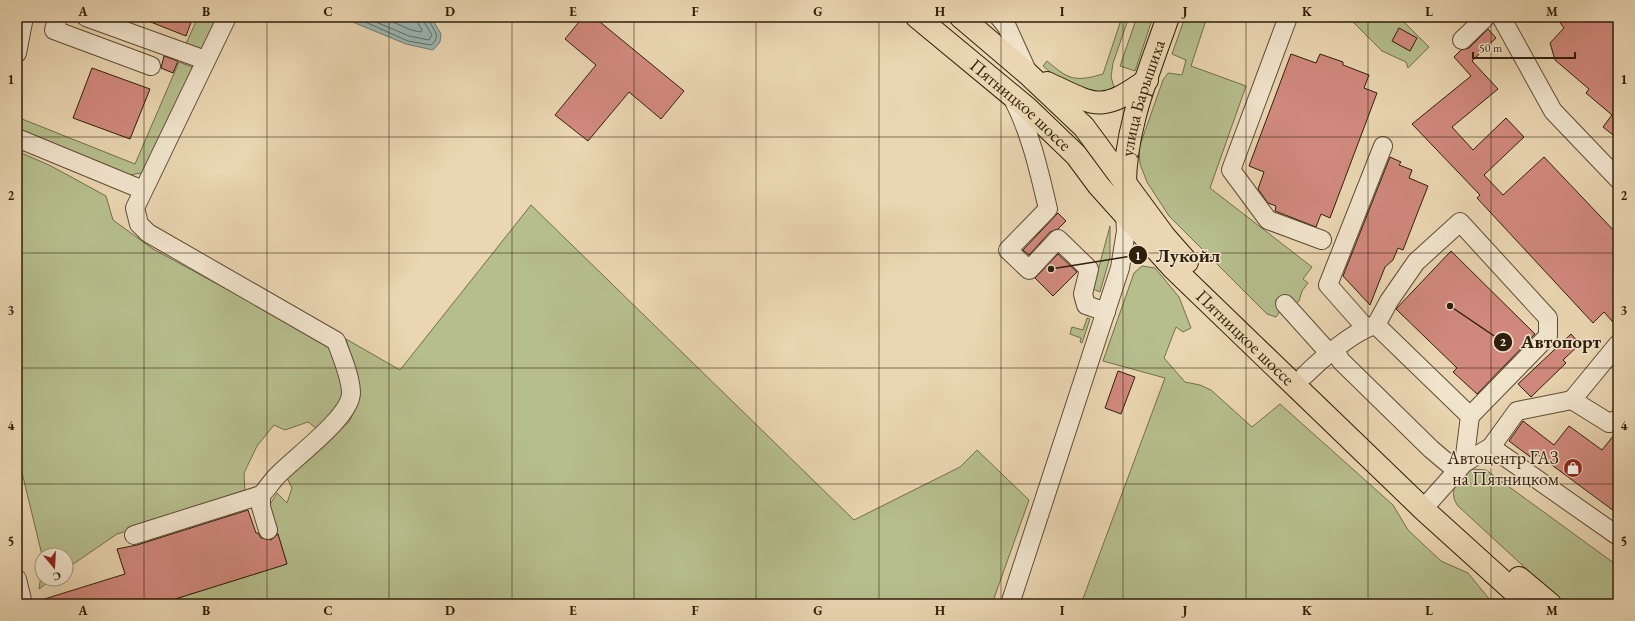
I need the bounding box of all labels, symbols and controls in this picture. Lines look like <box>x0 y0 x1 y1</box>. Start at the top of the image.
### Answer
text: A <box>77 3 88 20</box>
text: B <box>202 3 210 20</box>
text: C <box>323 3 333 20</box>
text: D <box>445 3 455 20</box>
text: E <box>569 3 577 20</box>
text: F <box>691 3 699 20</box>
text: G <box>813 3 823 20</box>
text: H <box>935 3 946 20</box>
text: I <box>1060 3 1065 20</box>
text: J <box>1181 3 1188 20</box>
text: K <box>1302 3 1313 20</box>
text: L <box>1425 3 1433 20</box>
text: M <box>1546 3 1558 20</box>
scale bar <box>1473 34 1575 60</box>
street label: улица Барышиха <box>1115 36 1170 158</box>
text: 50 m <box>1479 40 1503 56</box>
street label: Пятницкое шоссе <box>965 53 1077 156</box>
text: 1 <box>8 71 15 88</box>
text: 1 <box>1621 71 1628 88</box>
text: 2 <box>8 187 15 204</box>
text: 2 <box>1621 187 1628 204</box>
callout: Лукойл <box>1128 240 1229 271</box>
text: Лукойл <box>1156 243 1221 268</box>
text: 1 <box>1135 248 1141 264</box>
street label: Пятницкое шоссе <box>1191 284 1300 390</box>
text: 3 <box>8 302 15 319</box>
text: 3 <box>1621 302 1628 319</box>
callout: Автопорт <box>1493 326 1609 357</box>
text: Автопорт <box>1520 329 1602 354</box>
text: 2 <box>1500 334 1507 350</box>
text: 4 <box>8 417 15 434</box>
text: 4 <box>1621 417 1628 434</box>
place label: Автоцентр ГАЗ на Пятницком <box>1446 446 1560 490</box>
shop icon: Автоцентр ГАЗ на Пятницком <box>1562 457 1584 479</box>
text: 5 <box>8 533 14 550</box>
text: 5 <box>1621 533 1627 550</box>
north arrow <box>34 547 74 587</box>
text: С <box>51 569 63 584</box>
text: A <box>77 602 88 619</box>
text: B <box>202 602 210 619</box>
text: C <box>323 602 333 619</box>
text: D <box>445 602 455 619</box>
text: E <box>569 602 577 619</box>
text: F <box>691 602 699 619</box>
text: G <box>813 602 823 619</box>
text: H <box>935 602 946 619</box>
text: I <box>1060 602 1065 619</box>
text: J <box>1181 602 1188 619</box>
text: K <box>1302 602 1313 619</box>
text: L <box>1425 602 1433 619</box>
text: M <box>1546 602 1558 619</box>

